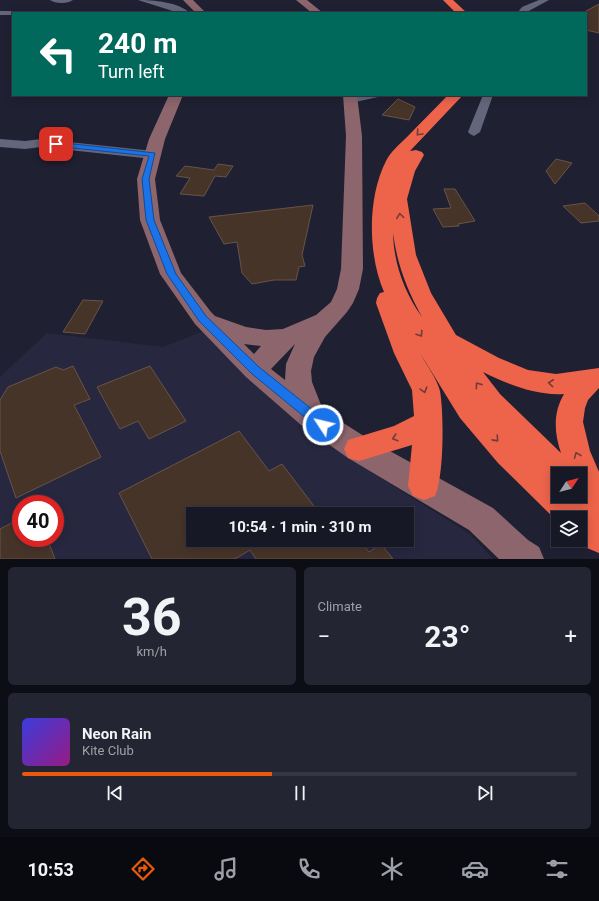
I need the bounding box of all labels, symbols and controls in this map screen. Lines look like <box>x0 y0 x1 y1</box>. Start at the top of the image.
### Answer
text: 240 m <box>98 27 177 60</box>
icon: left <box>32 28 84 80</box>
text: Turn left <box>98 61 164 82</box>
pin <box>39 127 73 161</box>
one-way arrow <box>416 128 424 136</box>
icon: arrive <box>45 133 67 155</box>
one-way arrow <box>396 213 405 219</box>
one-way arrow <box>415 330 423 337</box>
one-way arrow <box>548 379 554 388</box>
one-way arrow <box>476 382 483 389</box>
one-way arrow <box>419 387 428 394</box>
position arrow <box>302 404 344 446</box>
one-way arrow <box>391 433 398 442</box>
one-way arrow <box>491 434 498 442</box>
one-way arrow <box>573 452 581 459</box>
north arrow <box>551 467 587 503</box>
map controls <box>551 467 587 547</box>
speed limit sign: 40 <box>12 495 64 547</box>
button: layers <box>551 511 587 547</box>
text: 10:54 · 1 min · 310 m <box>229 518 371 536</box>
text: 36 <box>122 587 182 648</box>
text: Climate <box>318 599 362 614</box>
text: 23° <box>424 619 470 654</box>
text: − <box>318 624 330 649</box>
text: + <box>565 624 577 649</box>
text: km/h <box>136 644 167 659</box>
text: Neon Rain <box>82 725 151 743</box>
text: Kite Club <box>82 743 134 758</box>
icon: previous <box>104 782 126 804</box>
icon: pause <box>289 782 311 804</box>
icon: next <box>474 782 496 804</box>
icon: directions <box>129 855 157 883</box>
icon: music <box>212 855 240 883</box>
icon: phone <box>295 855 323 883</box>
icon: climate <box>378 855 406 883</box>
icon: car <box>461 855 489 883</box>
icon: filters <box>543 855 571 883</box>
text: 10:53 <box>27 859 74 880</box>

